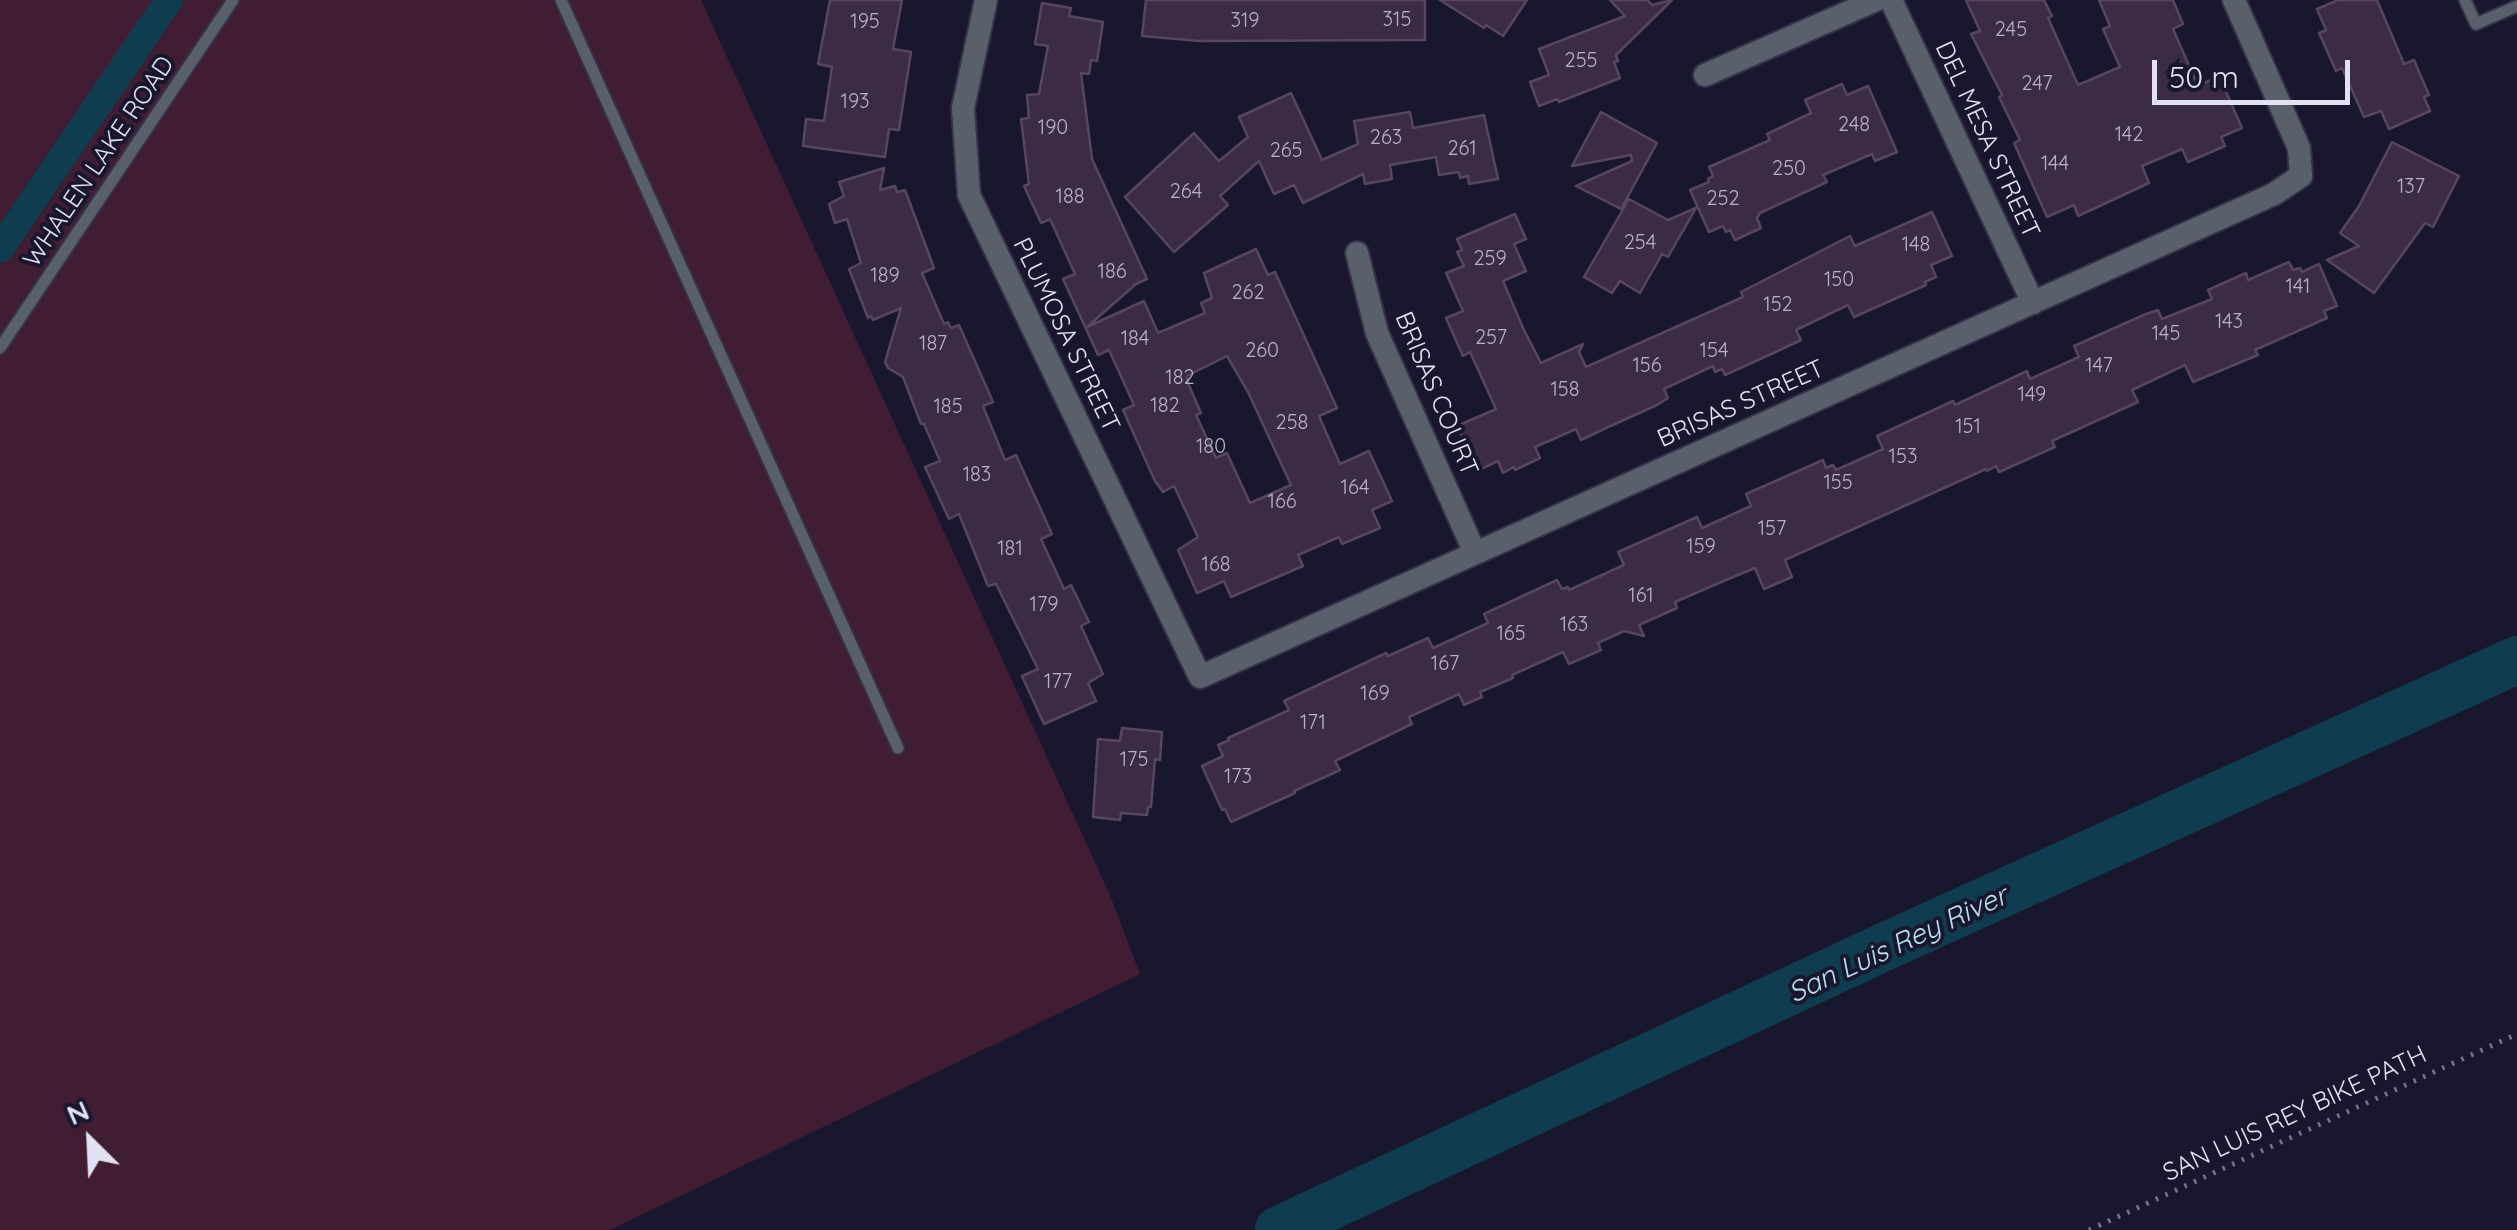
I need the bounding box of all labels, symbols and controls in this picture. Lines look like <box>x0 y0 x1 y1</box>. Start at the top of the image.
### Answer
house number: 315 <box>1383 8 1411 32</box>
house number: 319 <box>1230 9 1260 33</box>
house number: 195 <box>850 10 880 34</box>
house number: 245 <box>1995 18 2027 42</box>
street label: DEL MESA STREET <box>1928 37 2046 243</box>
scale bar <box>2157 40 2354 102</box>
house number: 255 <box>1565 49 1597 73</box>
street label: WHALEN LAKE ROAD <box>17 51 181 273</box>
text: 50 m <box>2169 58 2239 96</box>
house number: 247 <box>2022 72 2052 96</box>
house number: 193 <box>840 90 870 114</box>
house number: 248 <box>1838 113 1870 137</box>
house number: 190 <box>1038 116 1068 140</box>
house number: 142 <box>2115 123 2143 147</box>
house number: 263 <box>1370 126 1402 150</box>
house number: 261 <box>1447 137 1477 161</box>
house number: 265 <box>1270 139 1302 163</box>
house number: 144 <box>2041 152 2069 176</box>
house number: 250 <box>1772 157 1806 181</box>
house number: 137 <box>2397 175 2425 199</box>
house number: 264 <box>1170 180 1202 204</box>
house number: 188 <box>1056 185 1084 209</box>
house number: 252 <box>1706 187 1740 211</box>
house number: 254 <box>1624 231 1656 255</box>
street label: PLUMOSA STREET <box>1006 233 1126 437</box>
house number: 148 <box>1902 233 1930 257</box>
house number: 259 <box>1473 247 1507 271</box>
house number: 186 <box>1098 260 1126 284</box>
house number: 189 <box>870 264 900 288</box>
house number: 150 <box>1824 268 1854 292</box>
house number: 141 <box>2286 275 2310 299</box>
house number: 262 <box>1232 281 1264 305</box>
house number: 152 <box>1763 293 1793 317</box>
street label: BRISAS COURT <box>1388 308 1484 480</box>
house number: 143 <box>2215 310 2243 334</box>
house number: 145 <box>2152 322 2180 346</box>
house number: 257 <box>1475 326 1507 350</box>
house number: 184 <box>1121 327 1149 351</box>
house number: 187 <box>919 332 947 356</box>
house number: 260 <box>1245 339 1279 363</box>
house number: 154 <box>1700 339 1728 363</box>
house number: 156 <box>1632 354 1662 378</box>
street label: BRISAS STREET <box>1653 354 1829 454</box>
house number: 147 <box>2085 354 2113 378</box>
house number: 182 <box>1165 366 1195 390</box>
house number: 158 <box>1550 378 1580 402</box>
house number: 149 <box>2018 383 2046 407</box>
house number: 182 <box>1150 394 1180 418</box>
house number: 185 <box>933 395 963 419</box>
house number: 258 <box>1276 411 1308 435</box>
house number: 151 <box>1955 415 1981 439</box>
house number: 180 <box>1196 435 1226 459</box>
house number: 153 <box>1889 445 1917 469</box>
house number: 183 <box>963 463 991 487</box>
house number: 155 <box>1823 471 1853 495</box>
house number: 164 <box>1341 476 1369 500</box>
house number: 166 <box>1268 490 1296 514</box>
house number: 157 <box>1758 517 1786 541</box>
house number: 159 <box>1686 535 1716 559</box>
house number: 181 <box>997 537 1023 561</box>
house number: 168 <box>1202 553 1230 577</box>
house number: 161 <box>1628 584 1654 608</box>
house number: 179 <box>1030 593 1058 617</box>
house number: 163 <box>1560 613 1588 637</box>
house number: 165 <box>1496 622 1526 646</box>
house number: 167 <box>1431 652 1459 676</box>
house number: 177 <box>1044 670 1072 694</box>
house number: 169 <box>1360 682 1390 706</box>
house number: 171 <box>1300 711 1326 735</box>
house number: 175 <box>1120 748 1148 772</box>
house number: 173 <box>1224 765 1252 789</box>
water label: San Luis Rey River <box>1783 879 2013 1011</box>
street label: SAN LUIS REY BIKE PATH <box>2159 1040 2431 1188</box>
north arrow <box>40 1090 140 1190</box>
text: N <box>61 1092 94 1132</box>

